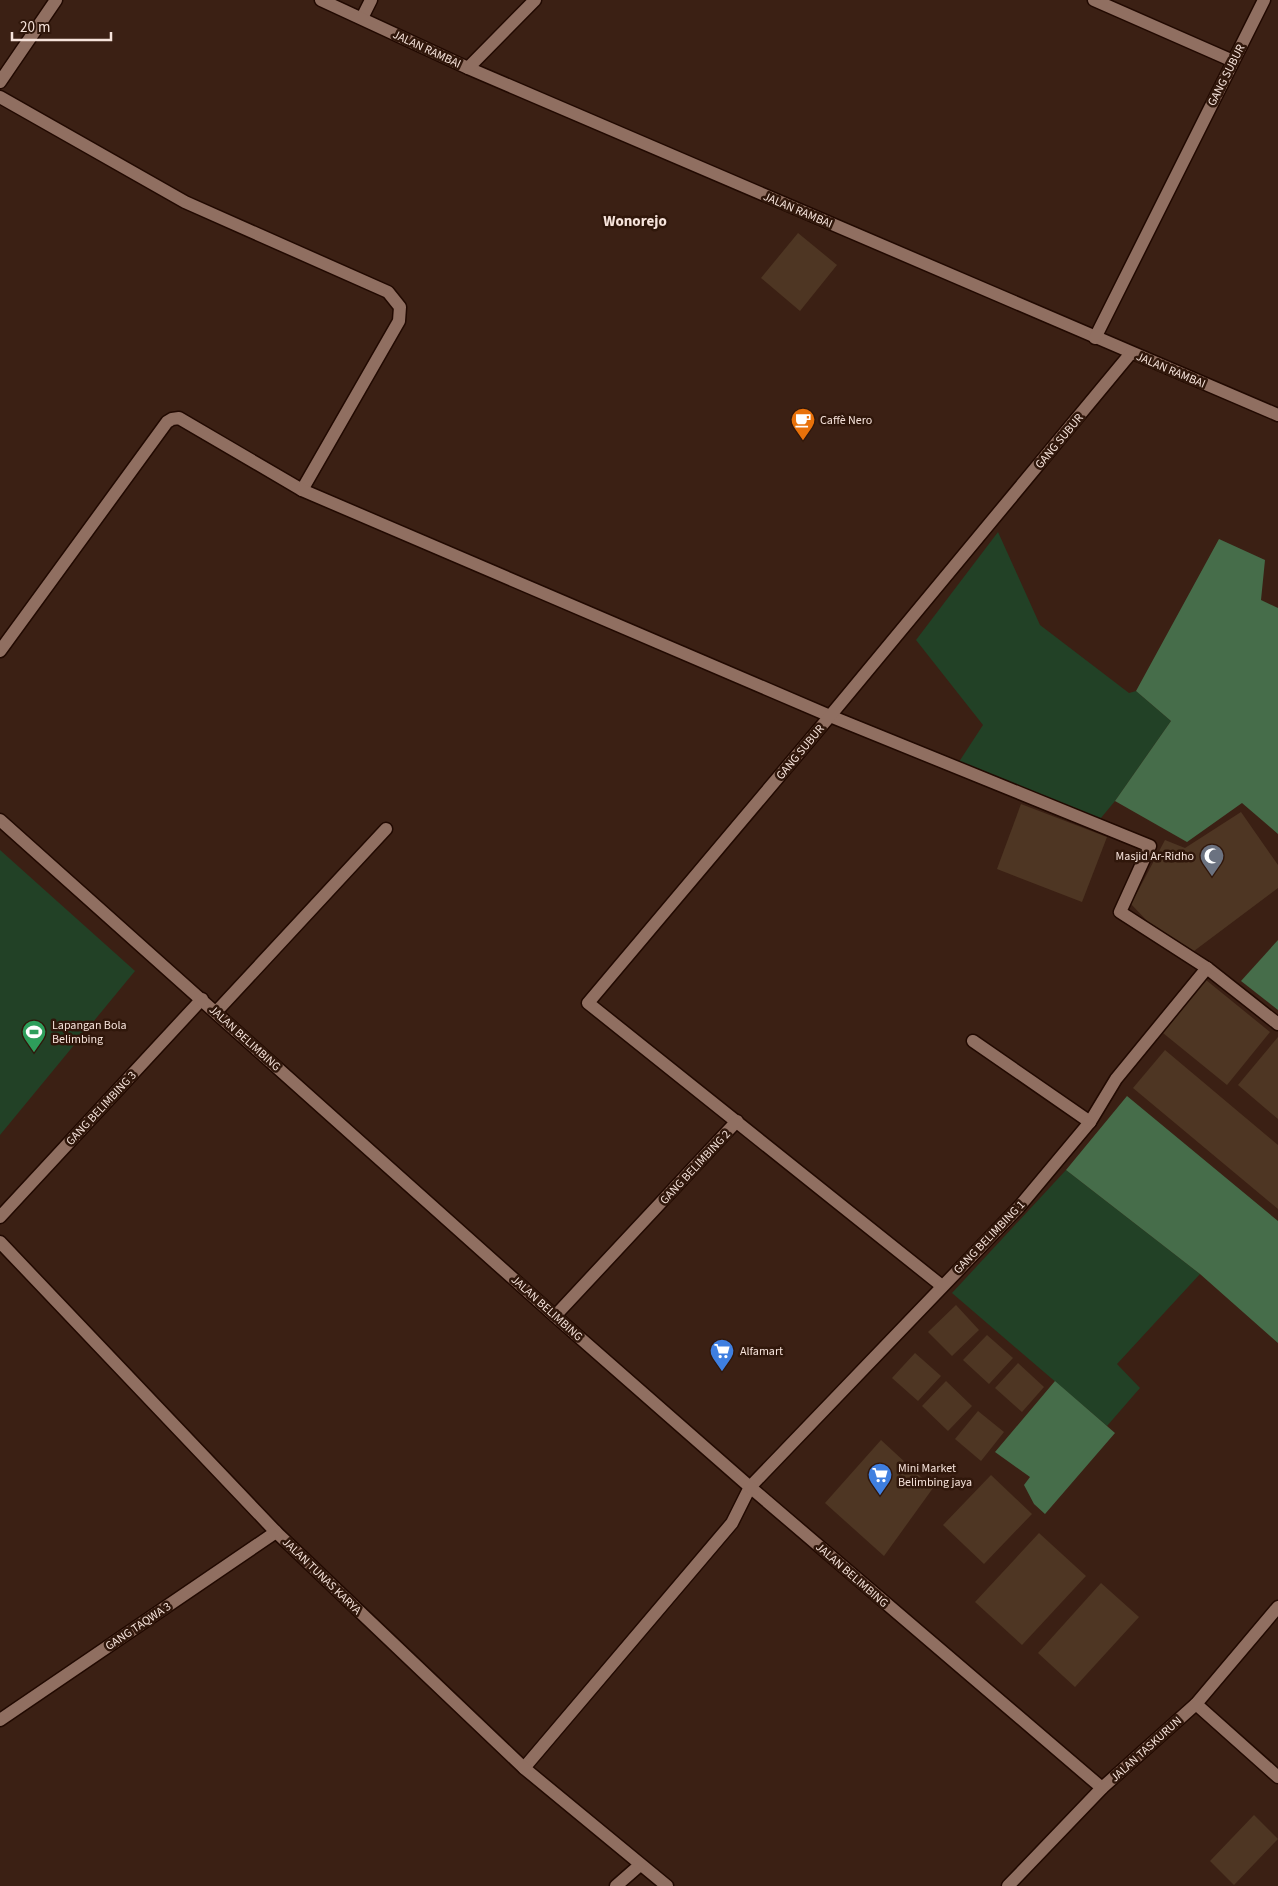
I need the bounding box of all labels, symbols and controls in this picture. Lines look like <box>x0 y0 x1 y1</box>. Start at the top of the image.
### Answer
scale bar <box>12 10 111 42</box>
text: 20 m <box>20 17 50 38</box>
street label: JALAN RAMBAI <box>390 26 464 73</box>
street label: GANG SUBUR <box>1204 41 1249 109</box>
street label: JALAN RAMBAI <box>761 188 835 233</box>
district label: Wonorejo <box>603 211 667 232</box>
street label: JALAN RAMBAI <box>1134 348 1208 393</box>
cafe icon: Caffè Nero <box>790 407 816 441</box>
street label: GANG SUBUR <box>1031 410 1088 473</box>
place label: Caffè Nero <box>820 412 872 429</box>
street label: GANG SUBUR <box>772 721 829 784</box>
mosque icon: Masjid Ar-Ridho <box>1199 843 1225 877</box>
place label: Masjid Ar-Ridho <box>1116 848 1194 865</box>
street label: JALAN BELIMBING <box>205 1002 284 1075</box>
place label: Lapangan Bola Belimbing <box>52 1017 127 1048</box>
sports icon: Lapangan Bola Belimbing <box>21 1019 47 1053</box>
street label: GANG BELIMBING 3 <box>62 1067 140 1149</box>
street label: GANG BELIMBING 2 <box>656 1126 734 1208</box>
street label: GANG BELIMBING 1 <box>950 1197 1029 1278</box>
street label: JALAN BELIMBING <box>507 1272 586 1345</box>
supermarket icon: Alfamart <box>709 1338 735 1372</box>
place label: Alfamart <box>740 1343 783 1360</box>
place label: Mini Market Belimbing jaya <box>898 1460 972 1491</box>
supermarket icon: Mini Market Belimbing jaya <box>867 1462 893 1496</box>
street label: JALAN TUNAS KARYA <box>278 1534 365 1619</box>
street label: JALAN BELIMBING <box>812 1539 892 1612</box>
street label: GANG TAQWA 3 <box>102 1598 175 1655</box>
street label: JALAN TASKURUN <box>1107 1713 1186 1786</box>

